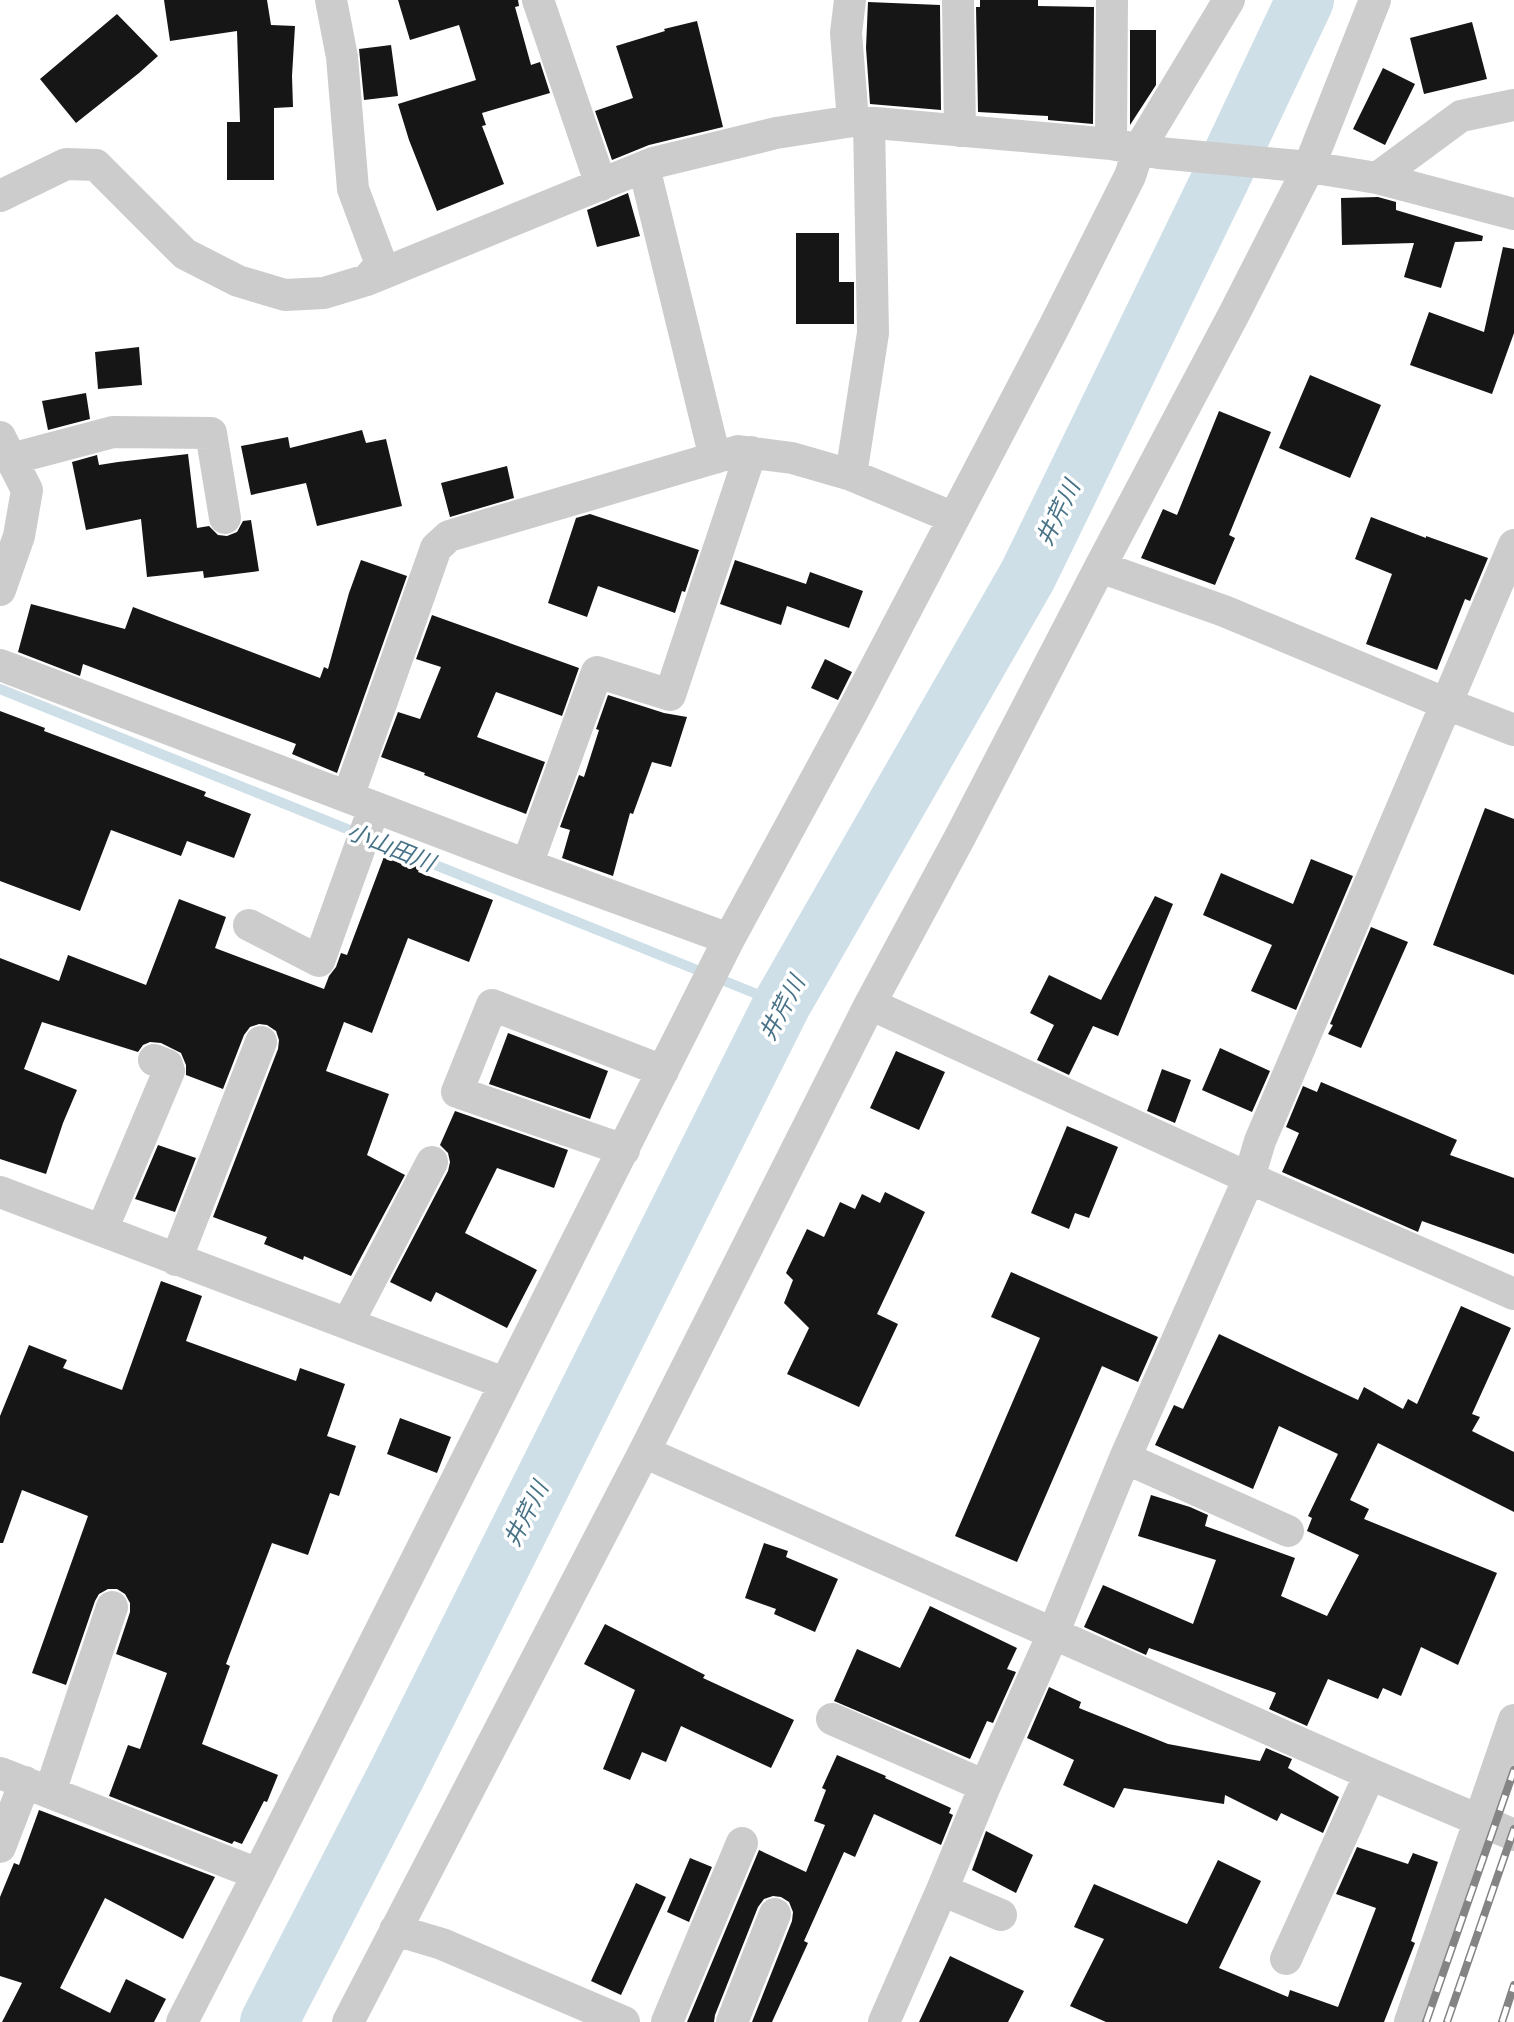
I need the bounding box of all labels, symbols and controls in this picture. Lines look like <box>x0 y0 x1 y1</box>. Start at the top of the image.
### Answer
water label: 井芹川 <box>1030 473 1087 550</box>
water label: 小山田川 <box>343 817 442 878</box>
water label: 井芹川 <box>753 968 812 1045</box>
water label: 井芹川 <box>498 1474 555 1551</box>

